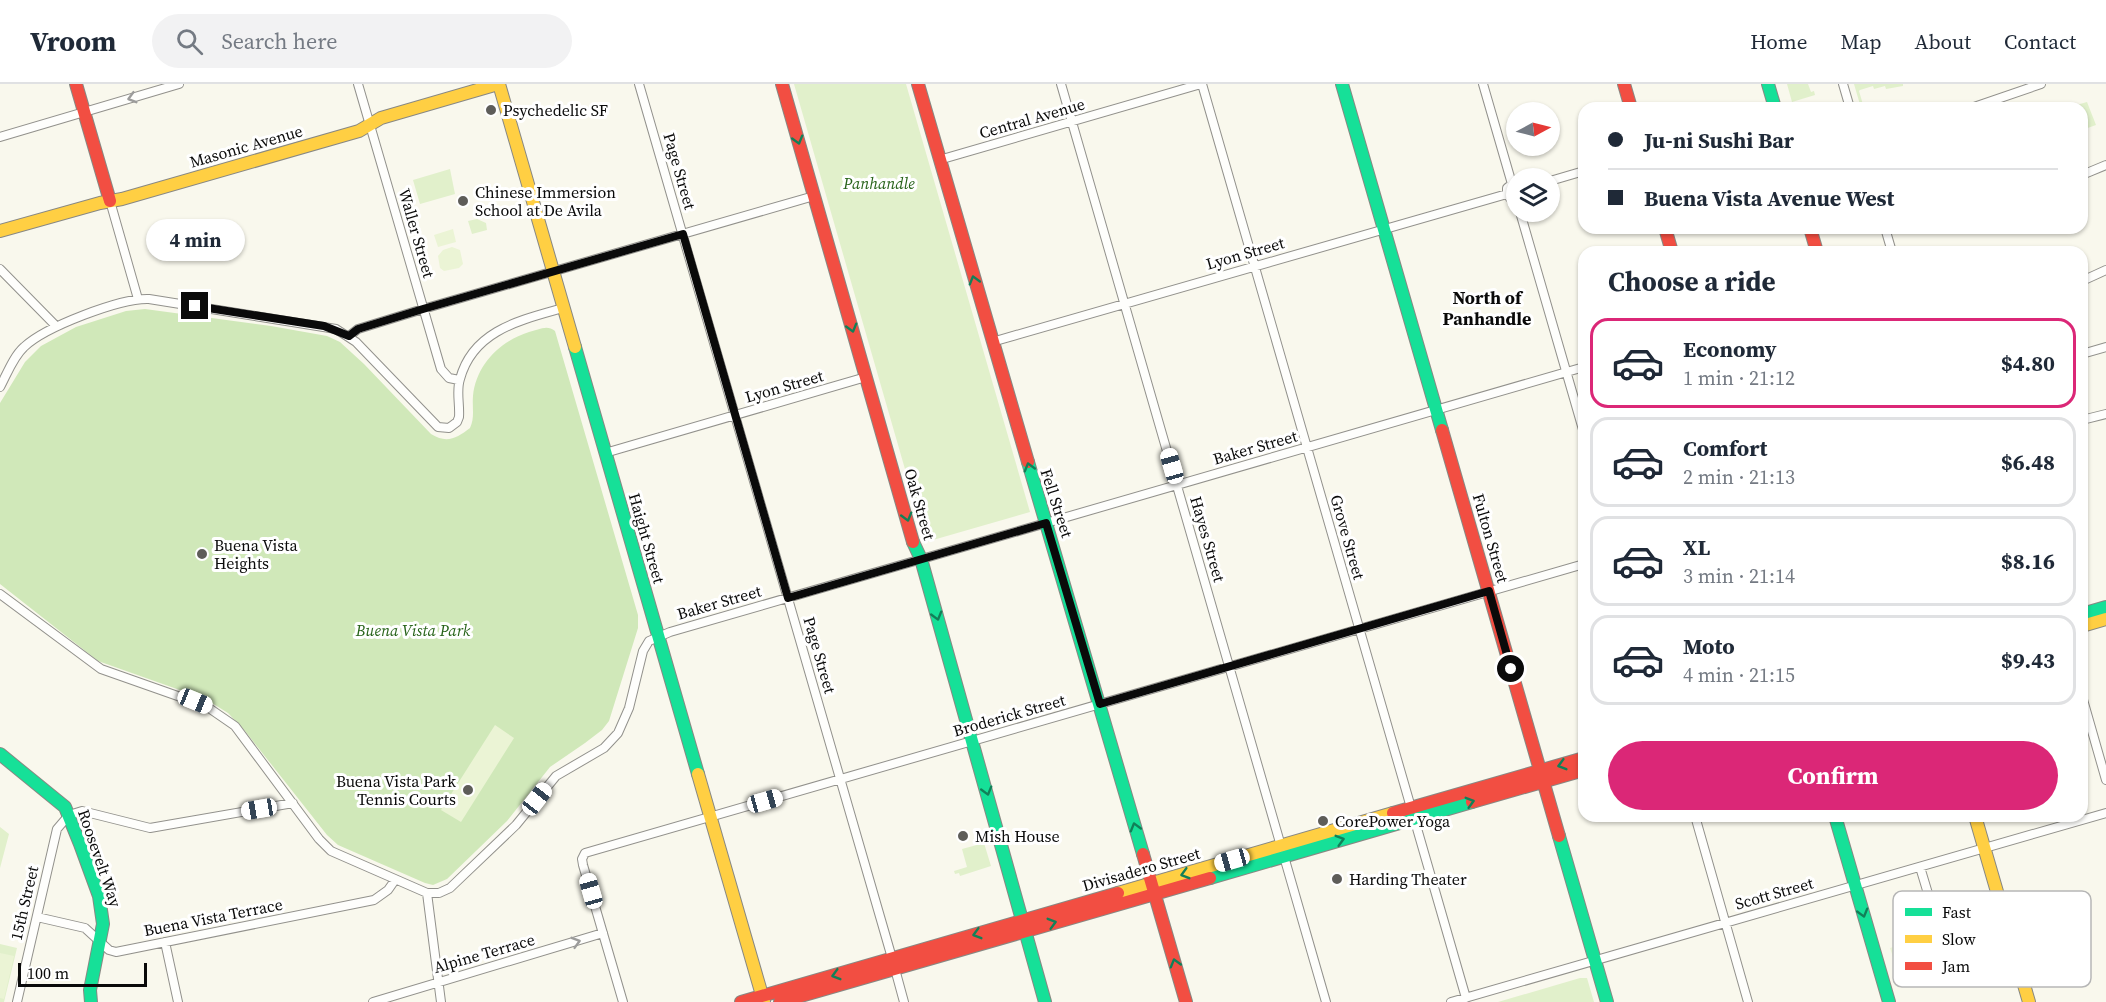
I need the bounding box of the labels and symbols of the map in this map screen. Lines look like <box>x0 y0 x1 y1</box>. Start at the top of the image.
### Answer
one-way arrow <box>127 91 138 103</box>
street label: Central Avenue <box>977 92 1087 144</box>
place label: Psychedelic SF <box>503 99 608 121</box>
north arrow <box>1506 102 1560 156</box>
marker: Psychedelic SF <box>484 103 498 117</box>
street label: Masonic Avenue <box>187 119 305 173</box>
street label: Page Street <box>659 130 702 213</box>
one-way arrow <box>791 134 803 145</box>
park label: Panhandle <box>842 172 915 194</box>
place label: Chinese Immersion School at De Avila <box>475 181 616 221</box>
street label: Waller Street <box>394 186 440 281</box>
marker: Chinese Immersion School at De Avila <box>456 194 470 208</box>
callout: 4 min <box>146 219 244 261</box>
street label: Lyon Street <box>1203 231 1287 275</box>
one-way arrow <box>969 275 981 286</box>
district label: North of Panhandle <box>1443 285 1531 331</box>
route end <box>181 292 208 319</box>
one-way arrow <box>845 322 857 332</box>
street label: Lyon Street <box>742 364 826 408</box>
street label: Baker Street <box>1210 424 1300 470</box>
car <box>1158 446 1186 486</box>
one-way arrow <box>1024 462 1036 473</box>
street label: Oak Street <box>899 466 941 543</box>
street label: Fell Street <box>1036 466 1079 541</box>
street label: Haight Street <box>624 490 671 587</box>
street label: Fulton Street <box>1468 491 1514 586</box>
street label: Grove Street <box>1325 492 1371 583</box>
street label: Hayes Street <box>1185 494 1231 585</box>
one-way arrow <box>899 512 912 522</box>
place label: Buena Vista Heights <box>214 534 298 574</box>
marker: Buena Vista Heights <box>195 547 209 561</box>
street label: Baker Street <box>674 579 764 625</box>
one-way arrow <box>930 610 943 620</box>
street label: Page Street <box>799 614 842 697</box>
park label: Buena Vista Park <box>355 619 471 641</box>
route start <box>1497 655 1524 682</box>
car <box>175 686 215 716</box>
street label: Broderick Street <box>950 688 1068 742</box>
one-way arrow <box>1557 757 1567 770</box>
place label: Buena Vista Park Tennis Courts <box>336 770 456 810</box>
car <box>519 779 555 819</box>
marker: Buena Vista Park Tennis Courts <box>461 783 475 797</box>
one-way arrow <box>980 786 992 796</box>
car <box>745 787 785 815</box>
car <box>240 797 278 821</box>
one-way arrow <box>1464 797 1475 809</box>
street label: Roosevelt Way <box>73 806 127 911</box>
place label: CorePower Yoga <box>1335 810 1451 832</box>
marker: CorePower Yoga <box>1316 814 1330 828</box>
one-way arrow <box>1130 822 1142 833</box>
place label: Mish House <box>975 825 1060 847</box>
marker: Mish House <box>956 829 970 843</box>
one-way arrow <box>1334 835 1345 847</box>
street label: Divisadero Street <box>1080 841 1203 896</box>
car <box>1212 846 1252 874</box>
street label: 15th Street <box>5 863 43 942</box>
one-way arrow <box>1180 867 1191 879</box>
place label: Harding Theater <box>1349 868 1467 890</box>
car <box>577 871 605 911</box>
street label: Scott Street <box>1732 871 1816 915</box>
marker: Harding Theater <box>1330 872 1344 886</box>
legend <box>1893 891 2091 987</box>
street label: Buena Vista Terrace <box>142 893 284 941</box>
text: Fast <box>1942 901 1972 923</box>
one-way arrow <box>1856 907 1868 917</box>
one-way arrow <box>1046 918 1057 930</box>
one-way arrow <box>972 927 983 939</box>
street label: Alpine Terrace <box>431 928 537 978</box>
text: Slow <box>1942 928 1977 950</box>
one-way arrow <box>570 937 581 949</box>
text: Jam <box>1941 955 1970 977</box>
one-way arrow <box>1169 958 1182 968</box>
scale bar <box>18 960 147 988</box>
one-way arrow <box>831 968 842 980</box>

